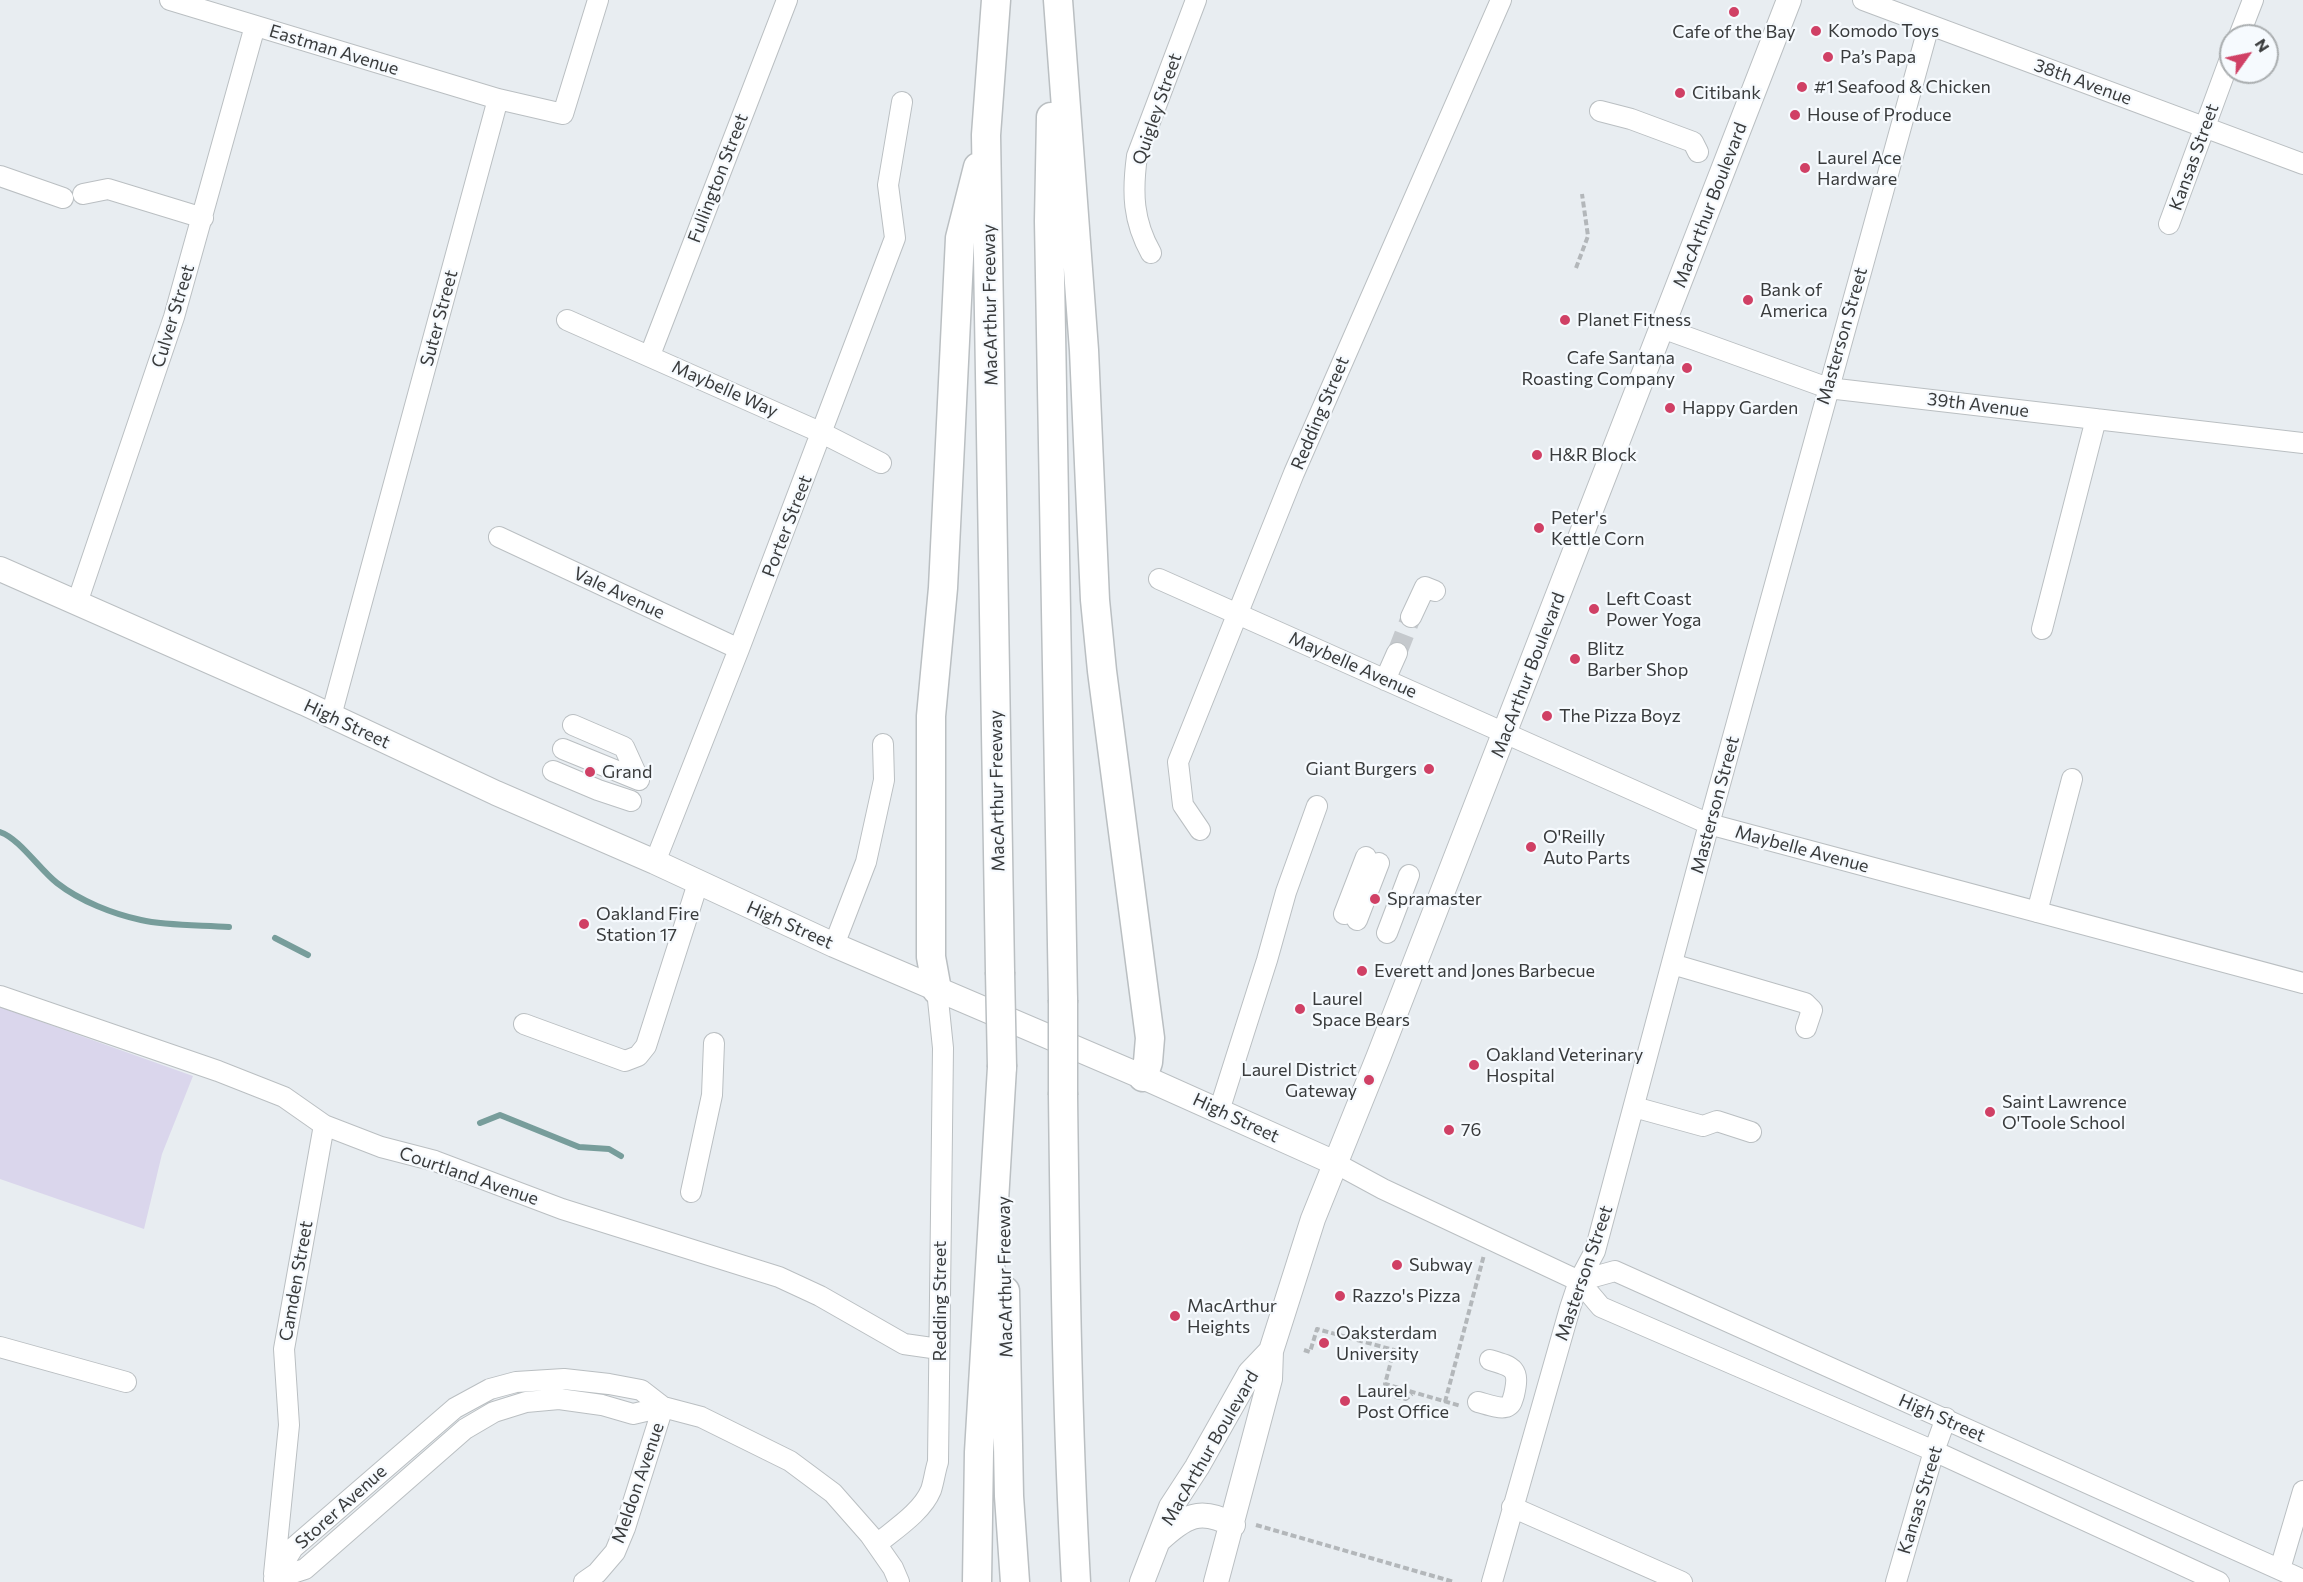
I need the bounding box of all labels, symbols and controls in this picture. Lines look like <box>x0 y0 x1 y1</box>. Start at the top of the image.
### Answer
marker: Cafe of the Bay <box>1727 5 1741 19</box>
street label: Eastman Avenue <box>267 20 401 80</box>
place label: Komodo Toys <box>1828 20 1939 42</box>
place label: Cafe of the Bay <box>1672 21 1796 43</box>
marker: Komodo Toys <box>1809 24 1823 38</box>
north arrow <box>2219 24 2279 84</box>
text: N <box>2252 35 2274 55</box>
place label: Pa’s Papa <box>1840 46 1916 68</box>
street label: Quigley Street <box>1128 50 1186 168</box>
marker: Pa’s Papa <box>1821 50 1835 64</box>
street label: 38th Avenue <box>2031 54 2135 110</box>
place label: #1 Seafood & Chicken <box>1814 76 1991 98</box>
marker: #1 Seafood & Chicken <box>1795 80 1809 94</box>
place label: Citibank <box>1692 82 1761 104</box>
marker: Citibank <box>1673 86 1687 100</box>
street label: Kansas Street <box>2165 101 2223 213</box>
place label: House of Produce <box>1807 104 1951 126</box>
marker: House of Produce <box>1788 108 1802 122</box>
street label: Fullington Street <box>683 110 753 246</box>
street label: MacArthur Boulevard <box>1668 119 1752 291</box>
place label: Laurel Ace Hardware <box>1817 147 1902 190</box>
marker: Laurel Ace Hardware <box>1798 161 1812 175</box>
street label: MacArthur Freeway <box>978 224 1002 386</box>
street label: Culver Street <box>147 262 199 370</box>
street label: Masterson Street <box>1812 265 1872 407</box>
street label: Suter Street <box>416 267 462 369</box>
place label: Bank of America <box>1760 279 1828 322</box>
marker: Bank of America <box>1741 293 1755 307</box>
place label: Planet Fitness <box>1577 309 1691 331</box>
marker: Planet Fitness <box>1558 313 1572 327</box>
place label: Cafe Santana Roasting Company <box>1521 347 1675 389</box>
street label: Redding Street <box>1286 353 1354 473</box>
street label: Maybelle Way <box>669 356 781 422</box>
marker: Cafe Santana Roasting Company <box>1680 361 1694 375</box>
street label: 39th Avenue <box>1926 388 2030 422</box>
place label: Happy Garden <box>1682 397 1798 419</box>
marker: Happy Garden <box>1663 401 1677 415</box>
place label: H&R Block <box>1549 444 1637 466</box>
marker: H&R Block <box>1530 448 1544 462</box>
street label: Porter Street <box>758 472 816 580</box>
place label: Peter's Kettle Corn <box>1551 507 1645 550</box>
marker: Peter's Kettle Corn <box>1532 521 1546 535</box>
street label: Vale Avenue <box>570 562 668 624</box>
place label: Left Coast Power Yoga <box>1606 588 1702 630</box>
street label: MacArthur Boulevard <box>1486 589 1570 761</box>
marker: Left Coast Power Yoga <box>1587 602 1601 616</box>
street label: Maybelle Avenue <box>1286 627 1420 703</box>
place label: Blitz Barber Shop <box>1587 638 1688 680</box>
marker: Blitz Barber Shop <box>1568 652 1582 666</box>
street label: High Street <box>301 695 393 753</box>
place label: The Pizza Boyz <box>1559 705 1681 727</box>
marker: The Pizza Boyz <box>1540 709 1554 723</box>
street label: MacArthur Freeway <box>985 710 1009 872</box>
street label: Masterson Street <box>1686 734 1744 876</box>
place label: Giant Burgers <box>1306 758 1417 780</box>
place label: Grand <box>602 761 652 783</box>
marker: Giant Burgers <box>1422 762 1436 776</box>
marker: Grand <box>583 765 597 779</box>
street label: Maybelle Avenue <box>1733 821 1871 877</box>
place label: O'Reilly Auto Parts <box>1543 826 1630 868</box>
marker: O'Reilly Auto Parts <box>1524 840 1538 854</box>
place label: Spramaster <box>1387 888 1482 910</box>
marker: Spramaster <box>1368 892 1382 906</box>
street label: High Street <box>743 896 837 954</box>
place label: Oakland Fire Station 17 <box>596 903 699 946</box>
marker: Oakland Fire Station 17 <box>577 917 591 931</box>
place label: Everett and Jones Barbecue <box>1374 960 1595 982</box>
marker: Everett and Jones Barbecue <box>1355 964 1369 978</box>
place label: Laurel Space Bears <box>1312 988 1410 1030</box>
marker: Laurel Space Bears <box>1293 1002 1307 1016</box>
place label: Oakland Veterinary Hospital <box>1486 1044 1643 1086</box>
marker: Oakland Veterinary Hospital <box>1467 1058 1481 1072</box>
place label: Laurel District Gateway <box>1241 1059 1357 1102</box>
marker: Laurel District Gateway <box>1362 1073 1376 1087</box>
street label: High Street <box>1190 1089 1282 1147</box>
place label: Saint Lawrence O'Toole School <box>2002 1091 2127 1134</box>
marker: Saint Lawrence O'Toole School <box>1983 1105 1997 1119</box>
place label: 76 <box>1461 1119 1481 1141</box>
marker: 76 <box>1442 1123 1456 1137</box>
street label: Courtland Avenue <box>397 1142 541 1210</box>
street label: MacArthur Freeway <box>993 1196 1017 1358</box>
street label: Masterson Street <box>1551 1202 1617 1344</box>
street label: Camden Street <box>275 1219 317 1343</box>
street label: Redding Street <box>929 1241 951 1361</box>
place label: Subway <box>1409 1254 1473 1276</box>
marker: Subway <box>1390 1258 1404 1272</box>
place label: Razzo's Pizza <box>1352 1285 1461 1307</box>
marker: Razzo's Pizza <box>1333 1289 1347 1303</box>
place label: MacArthur Heights <box>1187 1295 1277 1338</box>
marker: MacArthur Heights <box>1168 1309 1182 1323</box>
place label: Oaksterdam University <box>1336 1322 1437 1364</box>
marker: Oaksterdam University <box>1317 1336 1331 1350</box>
street label: MacArthur Boulevard <box>1157 1367 1263 1529</box>
place label: Laurel Post Office <box>1357 1380 1449 1422</box>
street label: High Street <box>1895 1389 1989 1447</box>
marker: Laurel Post Office <box>1338 1394 1352 1408</box>
street label: Meldon Avenue <box>607 1420 669 1546</box>
street label: Kansas Street <box>1893 1443 1947 1557</box>
street label: Storer Avenue <box>291 1460 391 1554</box>

